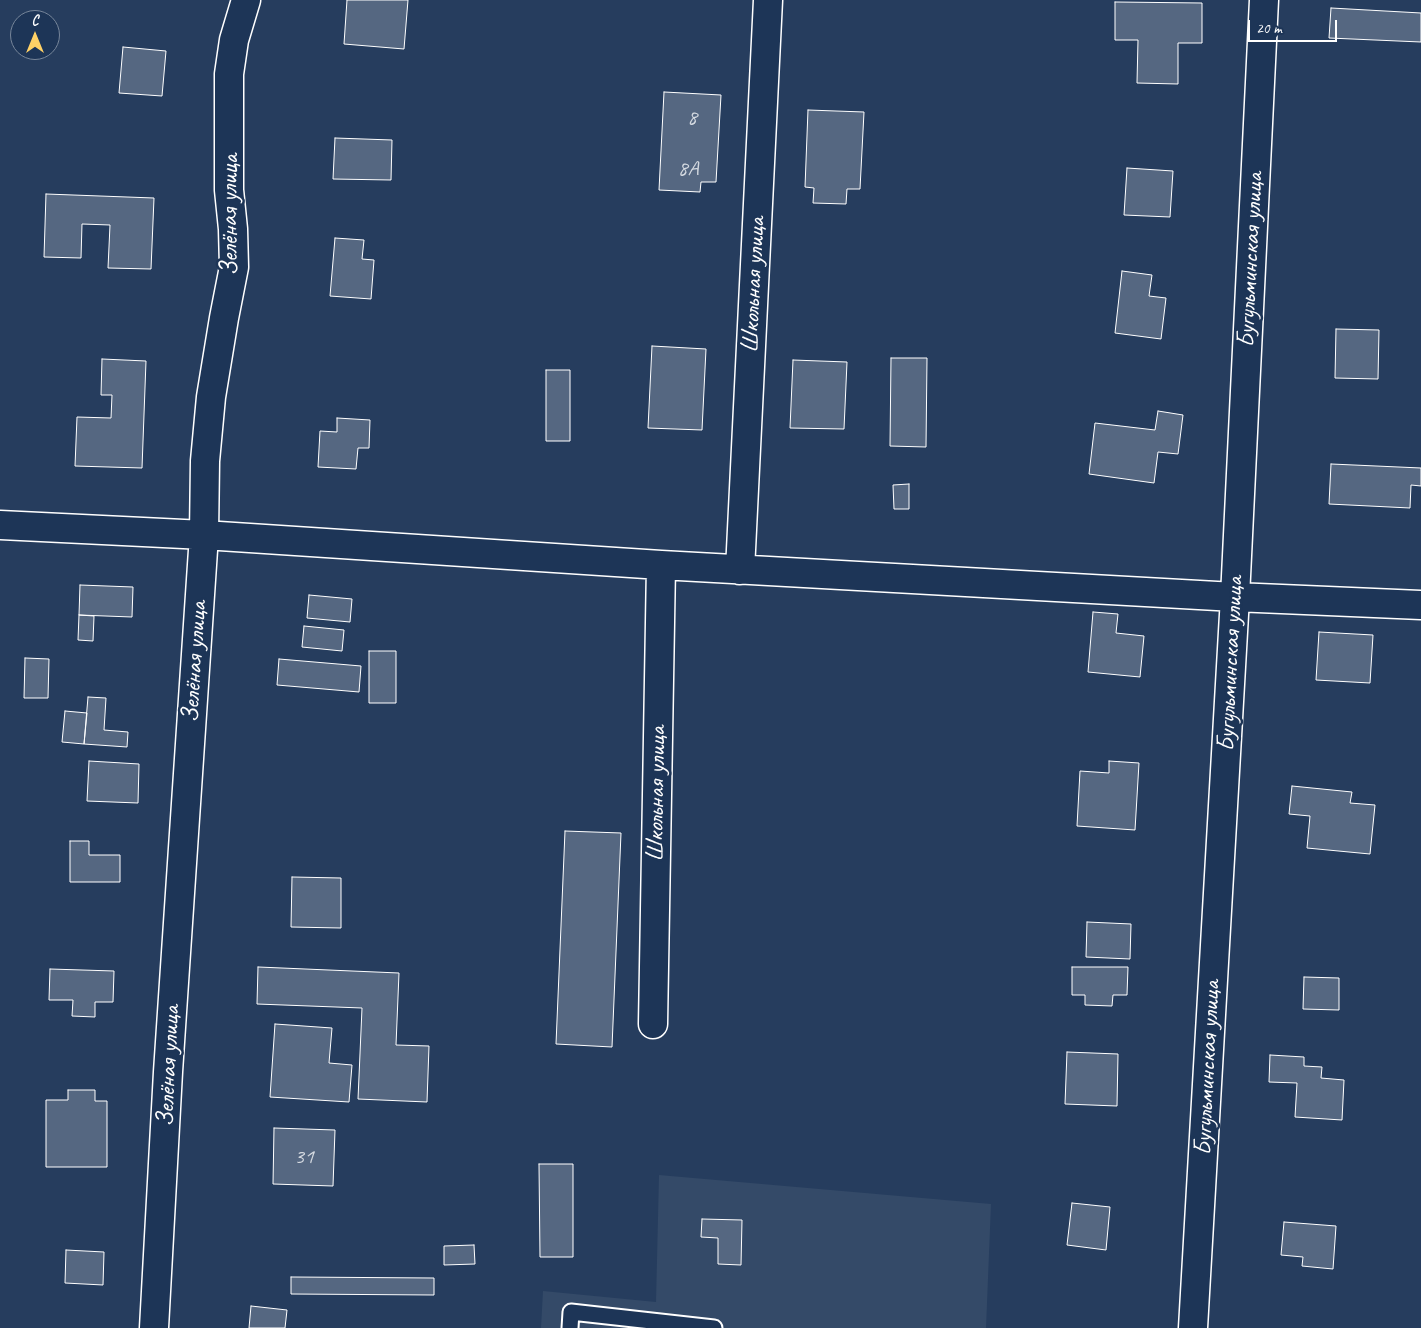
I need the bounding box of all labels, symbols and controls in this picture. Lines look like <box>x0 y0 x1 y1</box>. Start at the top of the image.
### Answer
north arrow <box>10 10 60 60</box>
scale bar <box>1251 10 1340 42</box>
text: С <box>32 12 38 29</box>
text: 20 m <box>1256 19 1282 38</box>
house number: 8 <box>687 105 697 131</box>
street label: Зелёная улица <box>215 154 245 276</box>
house number: 8А <box>678 156 698 182</box>
street label: Бугульминская улица <box>1231 172 1271 348</box>
street label: Школьная улица <box>735 216 773 354</box>
street label: Бугульминская улица <box>1211 576 1251 752</box>
street label: Зелёная улица <box>176 600 214 724</box>
street label: Школьная улица <box>641 726 673 862</box>
street label: Бугульминская улица <box>1188 980 1228 1156</box>
street label: Зелёная улица <box>151 1005 187 1127</box>
house number: 31 <box>294 1144 314 1170</box>

